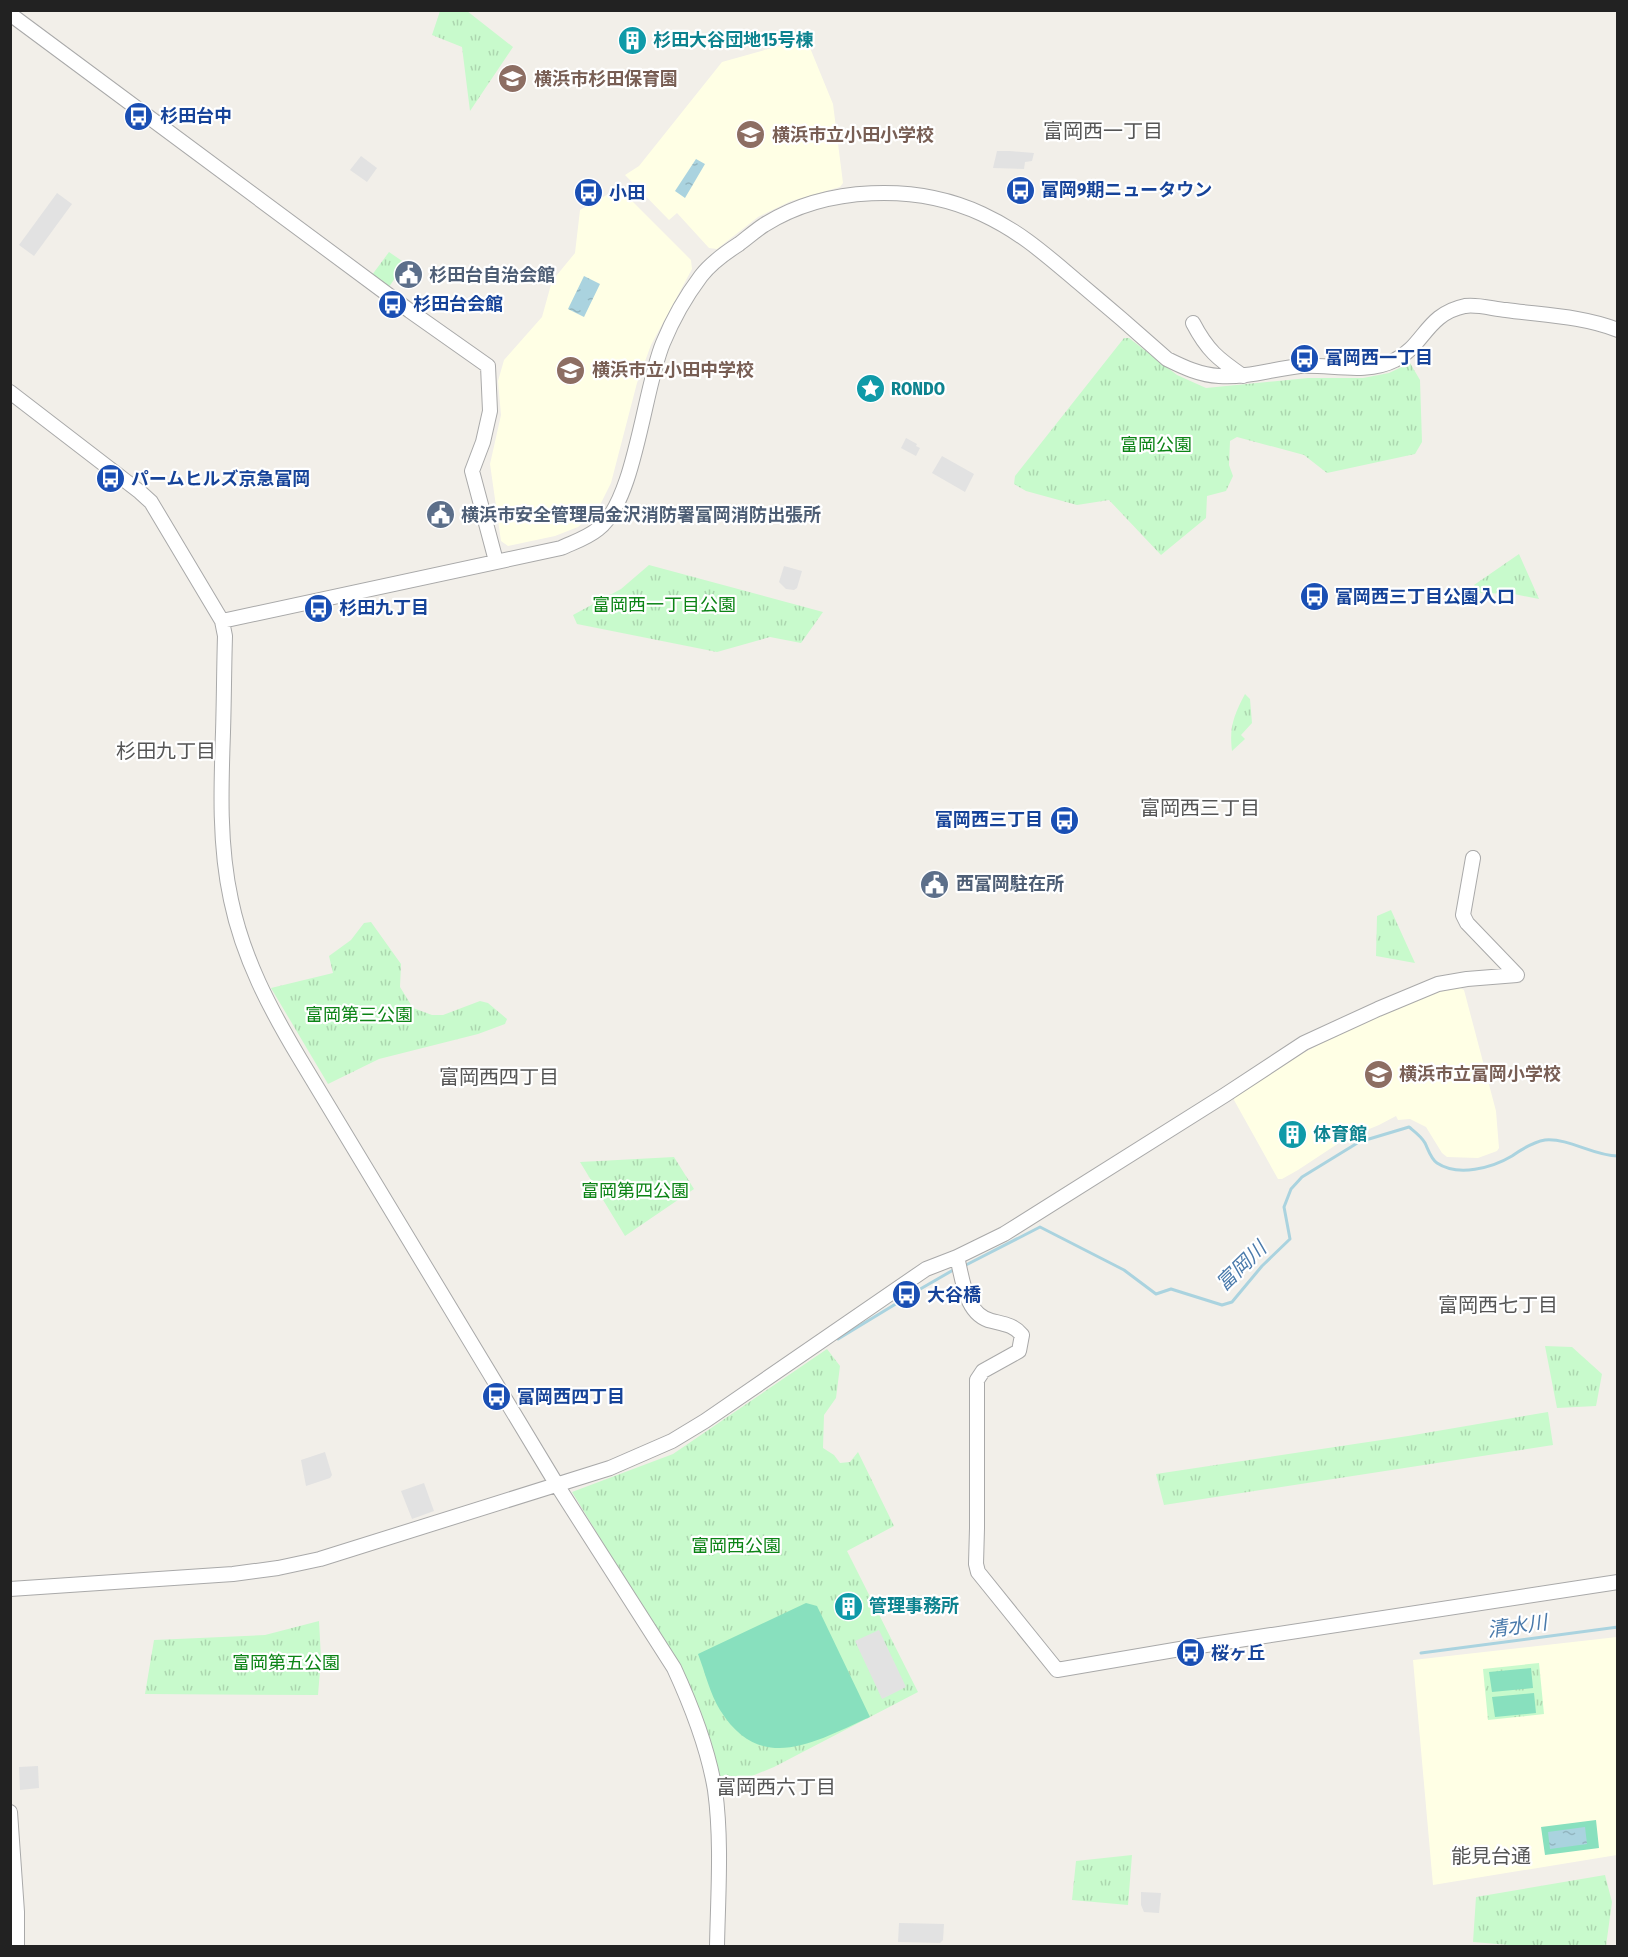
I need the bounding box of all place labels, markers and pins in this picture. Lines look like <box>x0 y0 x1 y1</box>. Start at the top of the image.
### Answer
building icon: 杉田大谷団地15号棟 <box>616 24 648 56</box>
place label: 杉田大谷団地15号棟 <box>653 29 813 51</box>
school or university icon: 横浜市杉田保育園 <box>497 63 529 95</box>
place label: 横浜市杉田保育園 <box>534 68 678 90</box>
bus stop icon: 杉田台中 <box>123 100 155 132</box>
place label: 杉田台中 <box>160 105 232 127</box>
school or university icon: 横浜市立小田小学校 <box>735 119 767 151</box>
place label: 横浜市立小田小学校 <box>772 124 934 146</box>
bus stop icon: 富岡9期ニュータウン <box>1004 174 1036 206</box>
bus stop icon: 小田 <box>572 177 604 209</box>
place label: 富岡9期ニュータウン <box>1041 179 1212 201</box>
place label: 小田 <box>609 182 645 204</box>
public building icon: 杉田台自治会館 <box>392 259 424 291</box>
place label: 杉田台自治会館 <box>429 264 555 286</box>
bus stop icon: 杉田台会館 <box>376 288 408 320</box>
place label: 杉田台会館 <box>413 293 503 315</box>
bus stop icon: 富岡西一丁目 <box>1288 342 1320 374</box>
place label: 富岡西一丁目 <box>1325 347 1433 369</box>
school or university icon: 横浜市立小田中学校 <box>555 354 587 386</box>
place label: 横浜市立小田中学校 <box>592 359 754 381</box>
place icon: RONDO <box>854 373 886 405</box>
place label: RONDO <box>891 378 945 400</box>
bus stop icon: パームヒルズ京急富岡 <box>94 463 126 495</box>
place label: パームヒルズ京急富岡 <box>131 468 310 490</box>
public building icon: 横浜市安全管理局金沢消防署富岡消防出張所 <box>424 499 456 531</box>
place label: 横浜市安全管理局金沢消防署富岡消防出張所 <box>461 504 821 526</box>
bus stop icon: 富岡西三丁目公園入口 <box>1298 581 1330 613</box>
place label: 富岡西三丁目公園入口 <box>1335 586 1515 608</box>
bus stop icon: 杉田九丁目 <box>302 592 334 624</box>
place label: 杉田九丁目 <box>339 597 429 619</box>
bus stop icon: 富岡西三丁目 <box>1048 804 1080 836</box>
place label: 富岡西三丁目 <box>935 809 1043 831</box>
public building icon: 西富岡駐在所 <box>919 868 951 900</box>
place label: 西富岡駐在所 <box>956 873 1064 895</box>
school or university icon: 横浜市立富岡小学校 <box>1362 1058 1394 1090</box>
place label: 横浜市立富岡小学校 <box>1399 1063 1561 1085</box>
building icon: 体育館 <box>1276 1118 1308 1150</box>
place label: 体育館 <box>1313 1123 1367 1145</box>
bus stop icon: 大谷橋 <box>890 1279 922 1311</box>
place label: 大谷橋 <box>927 1284 981 1306</box>
bus stop icon: 富岡西四丁目 <box>480 1381 512 1413</box>
place label: 富岡西四丁目 <box>517 1386 625 1408</box>
building icon: 管理事務所 <box>832 1590 864 1622</box>
place label: 管理事務所 <box>869 1595 959 1617</box>
bus stop icon: 桜ヶ丘 <box>1174 1637 1206 1669</box>
place label: 桜ヶ丘 <box>1211 1642 1265 1664</box>

